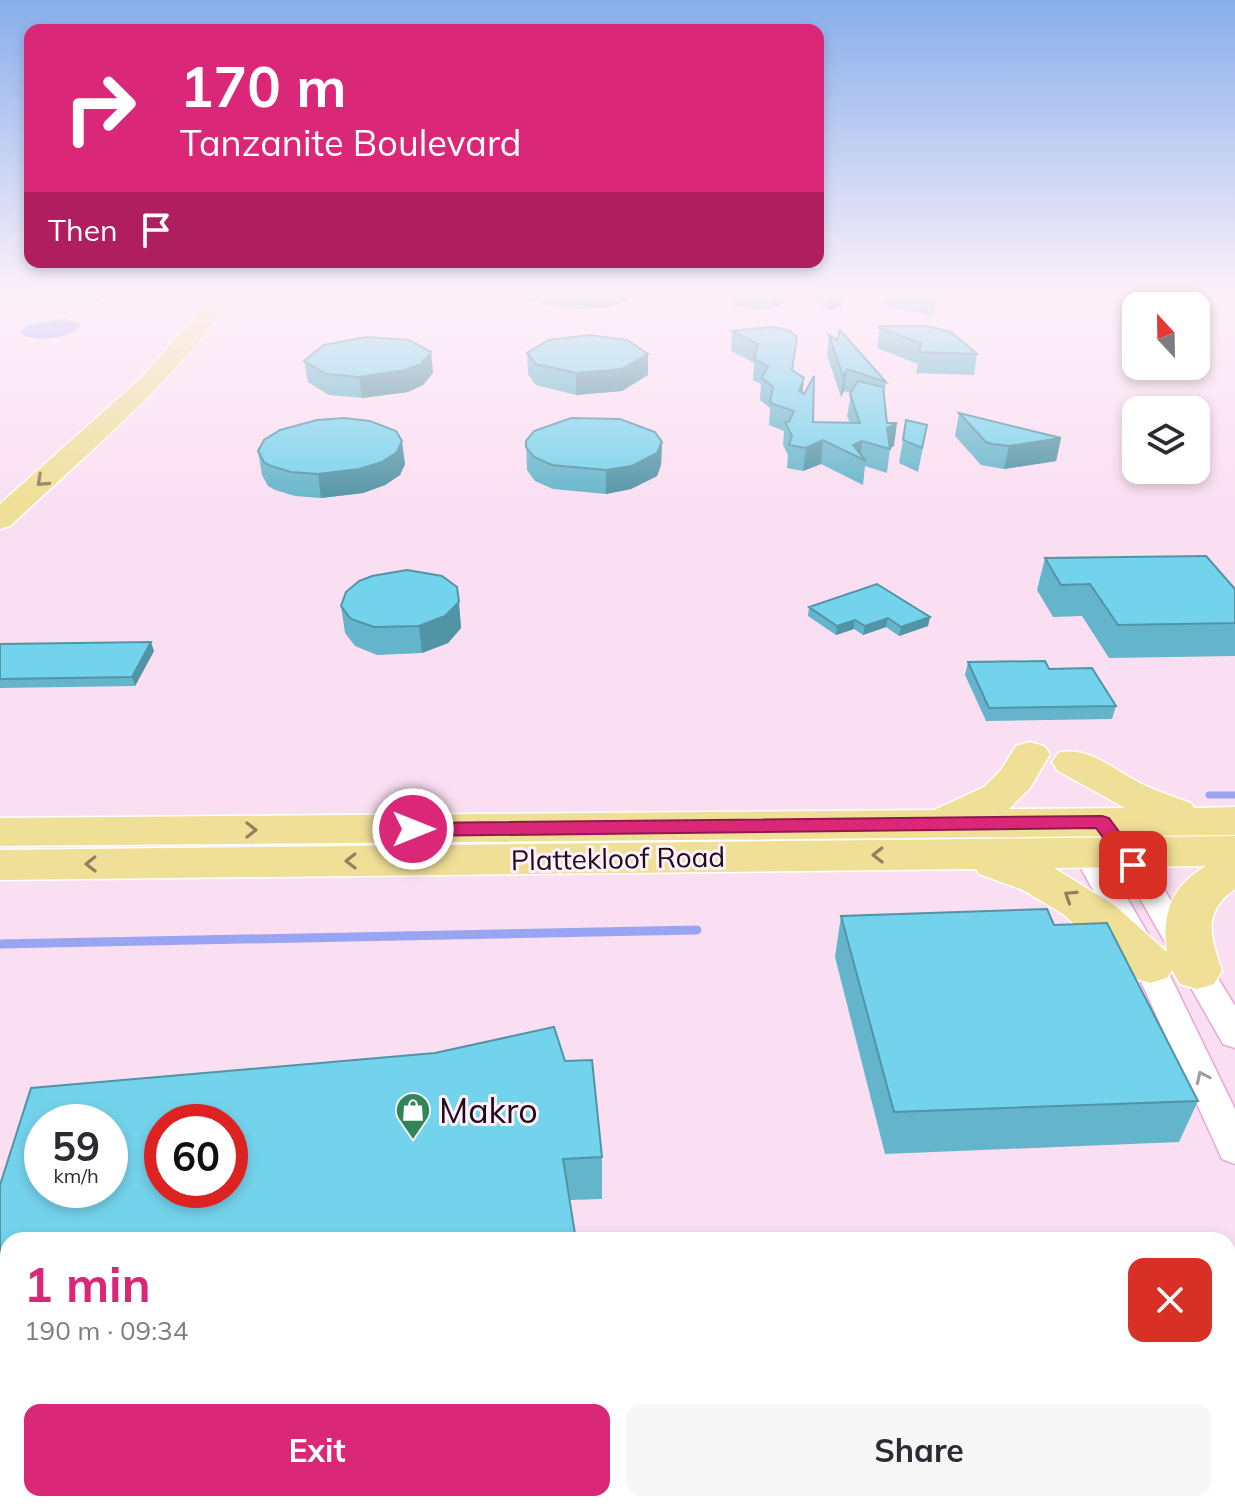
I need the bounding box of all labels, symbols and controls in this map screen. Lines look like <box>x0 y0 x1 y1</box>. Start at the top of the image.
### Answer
text: 170 m <box>180 51 347 121</box>
icon: right <box>48 56 152 160</box>
text: Tanzanite Boulevard <box>180 120 521 165</box>
icon: arrive <box>134 208 178 252</box>
text: Then <box>48 211 118 249</box>
north arrow <box>1122 292 1210 380</box>
map controls <box>1122 292 1210 484</box>
button: layers <box>1122 396 1210 484</box>
one-way arrow <box>37 471 51 486</box>
position arrow <box>371 787 455 871</box>
one-way arrow <box>245 821 258 839</box>
pin <box>1099 831 1167 899</box>
street label: Plattekloof Road <box>511 839 725 877</box>
icon: arrive <box>1111 843 1155 887</box>
one-way arrow <box>871 846 884 864</box>
one-way arrow <box>344 852 357 870</box>
one-way arrow <box>84 855 97 872</box>
one-way arrow <box>1064 890 1078 905</box>
one-way arrow <box>1196 1071 1212 1086</box>
place label: Makro <box>439 1089 538 1132</box>
shop icon: Makro <box>394 1091 432 1141</box>
speed limit sign: 60 <box>144 1104 248 1208</box>
text: 59 <box>52 1121 100 1171</box>
text: km/h <box>53 1163 99 1188</box>
text: 1 min <box>24 1254 151 1314</box>
button: close <box>1128 1258 1212 1342</box>
text: 190 m · 09:34 <box>24 1314 188 1347</box>
button: Exit <box>24 1404 610 1496</box>
button: Share <box>626 1404 1212 1496</box>

